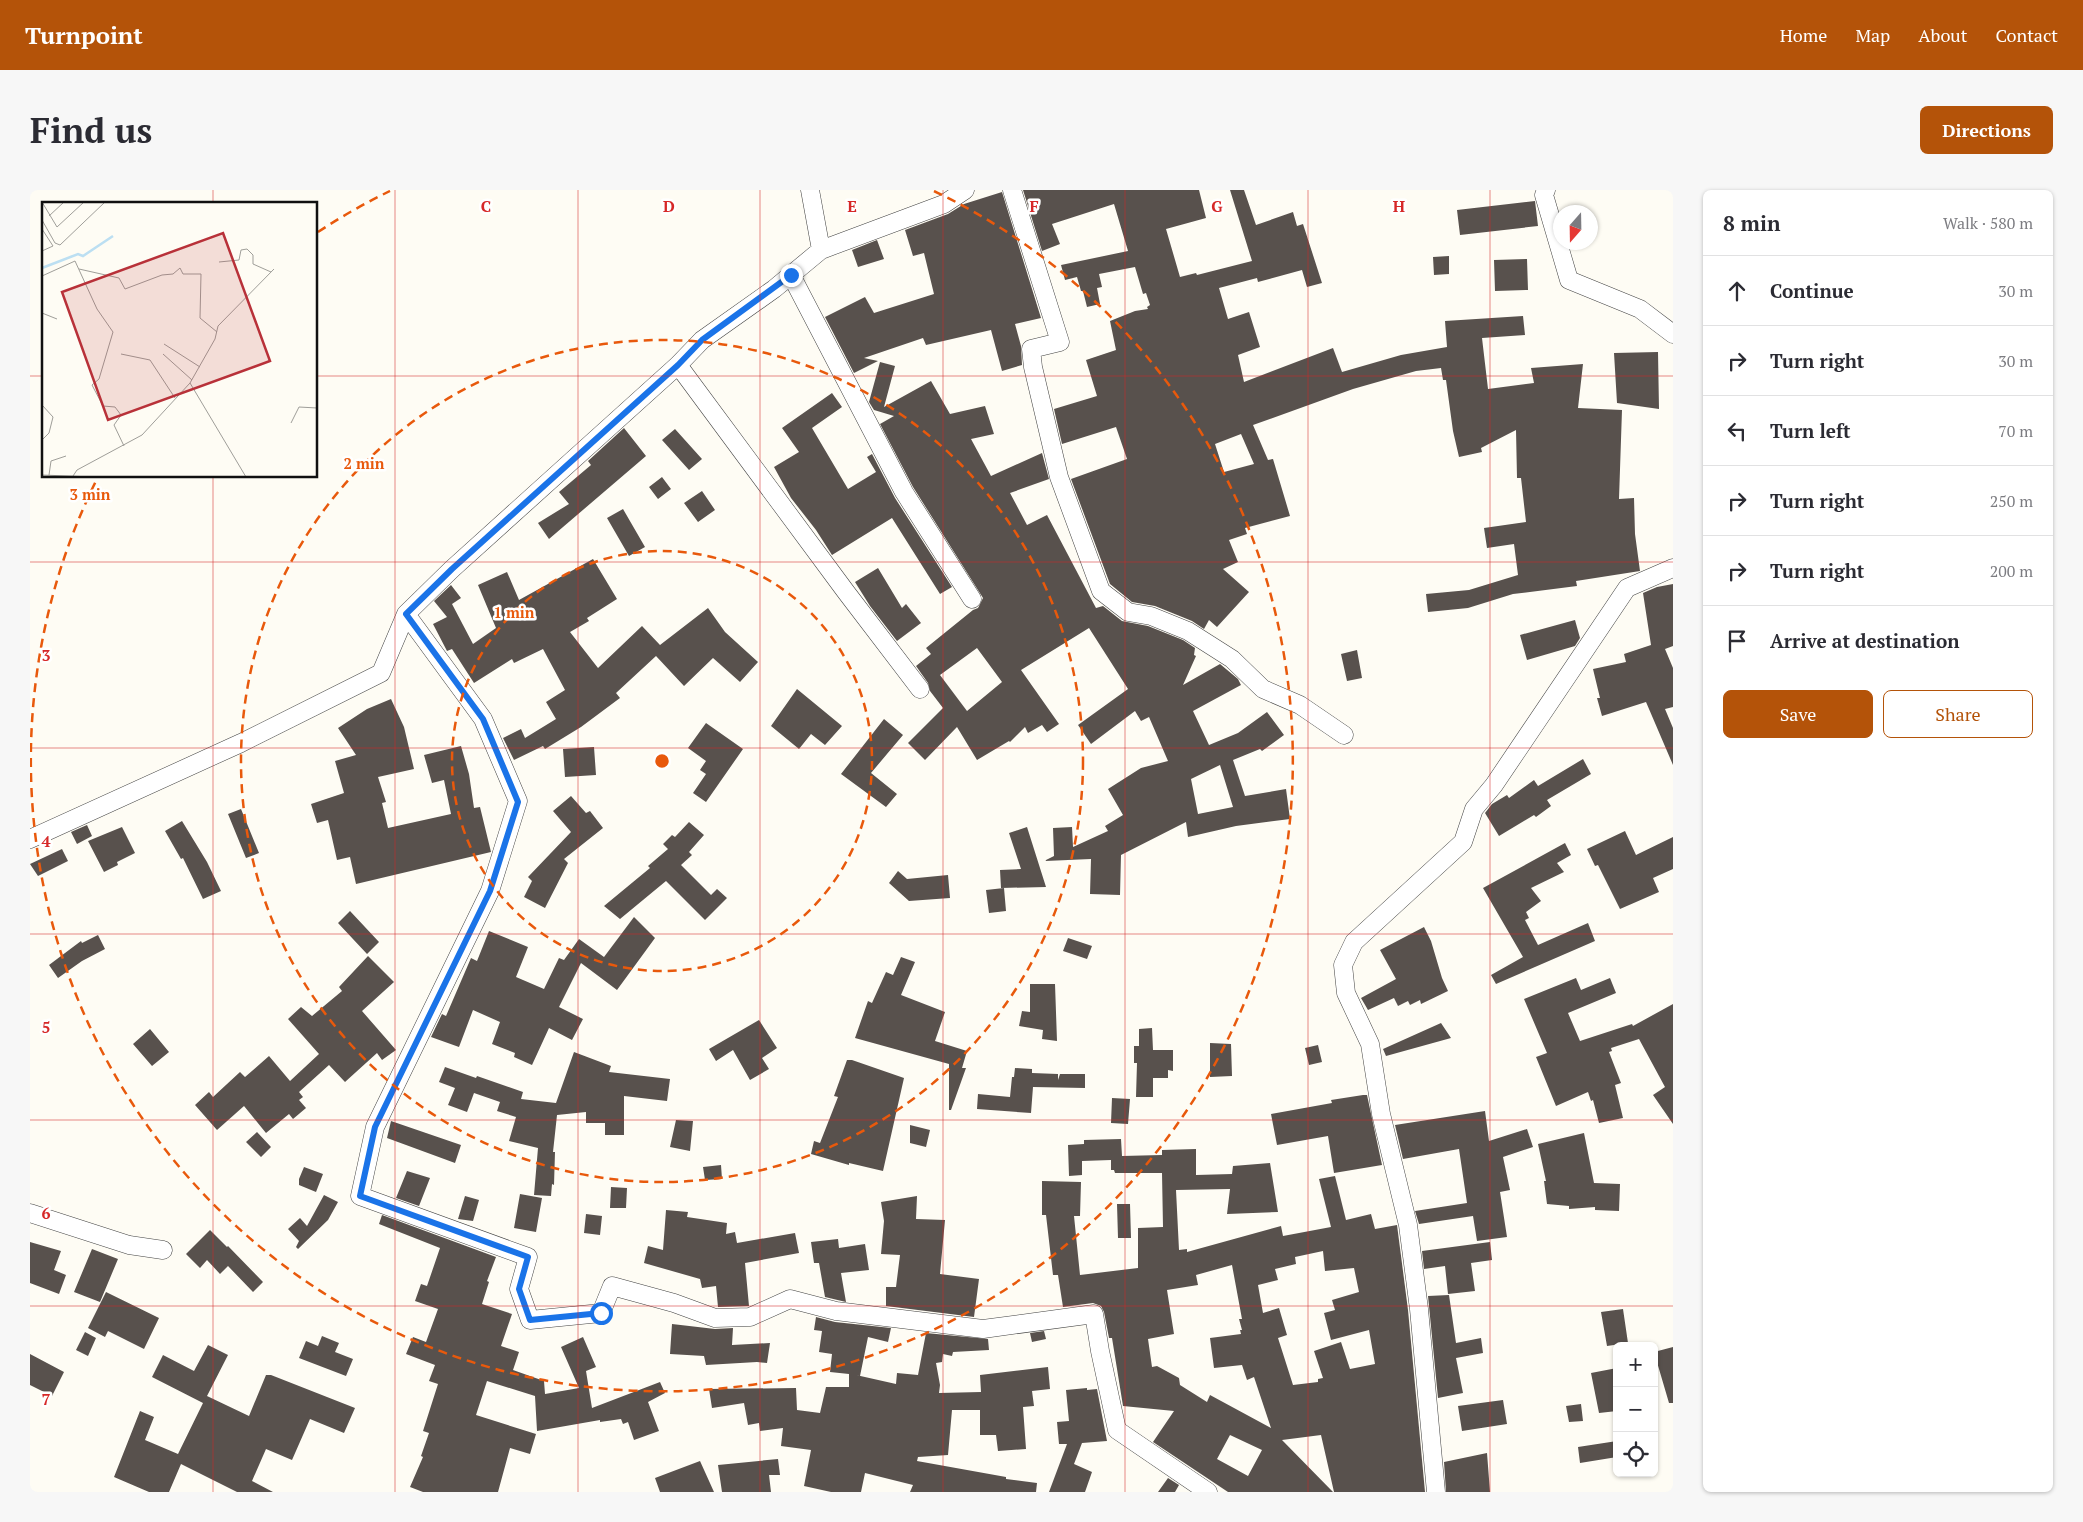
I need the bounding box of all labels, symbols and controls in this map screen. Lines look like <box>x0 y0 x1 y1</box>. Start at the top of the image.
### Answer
text: Turnpoint <box>25 19 143 51</box>
text: Home <box>1780 23 1827 47</box>
text: Map <box>1855 23 1890 47</box>
text: About <box>1918 23 1967 47</box>
text: Contact <box>1995 23 2058 47</box>
button: Directions <box>1920 106 2053 154</box>
text: Find us <box>30 107 152 153</box>
text: C <box>481 195 491 217</box>
text: D <box>663 195 675 217</box>
text: E <box>847 195 857 217</box>
text: F <box>1029 195 1039 217</box>
text: G <box>1211 195 1223 217</box>
text: H <box>1393 195 1405 217</box>
inset map <box>42 202 318 478</box>
north arrow <box>1553 205 1598 250</box>
text: 8 min <box>1723 209 1780 237</box>
text: Walk · 580 m <box>1943 212 2033 234</box>
route end <box>780 264 803 287</box>
icon: ahead <box>1723 277 1751 305</box>
text: Continue <box>1770 278 1854 303</box>
text: 30 m <box>1998 280 2033 302</box>
icon: right <box>1723 347 1751 375</box>
text: Turn right <box>1770 348 1864 373</box>
text: 30 m <box>1998 350 2033 372</box>
icon: left <box>1723 417 1751 445</box>
text: Turn left <box>1770 418 1851 443</box>
text: 70 m <box>1998 420 2033 442</box>
text: 2 min <box>343 453 385 473</box>
text: 3 min <box>69 484 111 504</box>
icon: right <box>1723 487 1751 515</box>
text: Turn right <box>1770 488 1864 513</box>
text: 250 m <box>1990 490 2033 512</box>
icon: right <box>1723 557 1751 585</box>
text: Turn right <box>1770 558 1864 583</box>
text: 200 m <box>1990 560 2033 582</box>
text: 1 min <box>493 602 535 622</box>
icon: arrive <box>1723 627 1751 655</box>
text: Arrive at destination <box>1770 628 1959 653</box>
text: 3 <box>41 644 51 666</box>
button: Save <box>1723 690 1873 738</box>
button: Share <box>1883 690 2033 738</box>
centre of rings <box>653 752 671 770</box>
text: 4 <box>41 830 51 852</box>
text: 5 <box>41 1016 51 1038</box>
text: 6 <box>41 1202 51 1224</box>
route start <box>590 1302 613 1325</box>
map controls <box>1613 1342 1658 1477</box>
button: + <box>1613 1342 1658 1387</box>
button: − <box>1613 1387 1658 1432</box>
text: 7 <box>41 1388 51 1410</box>
button: locate <box>1613 1432 1658 1477</box>

